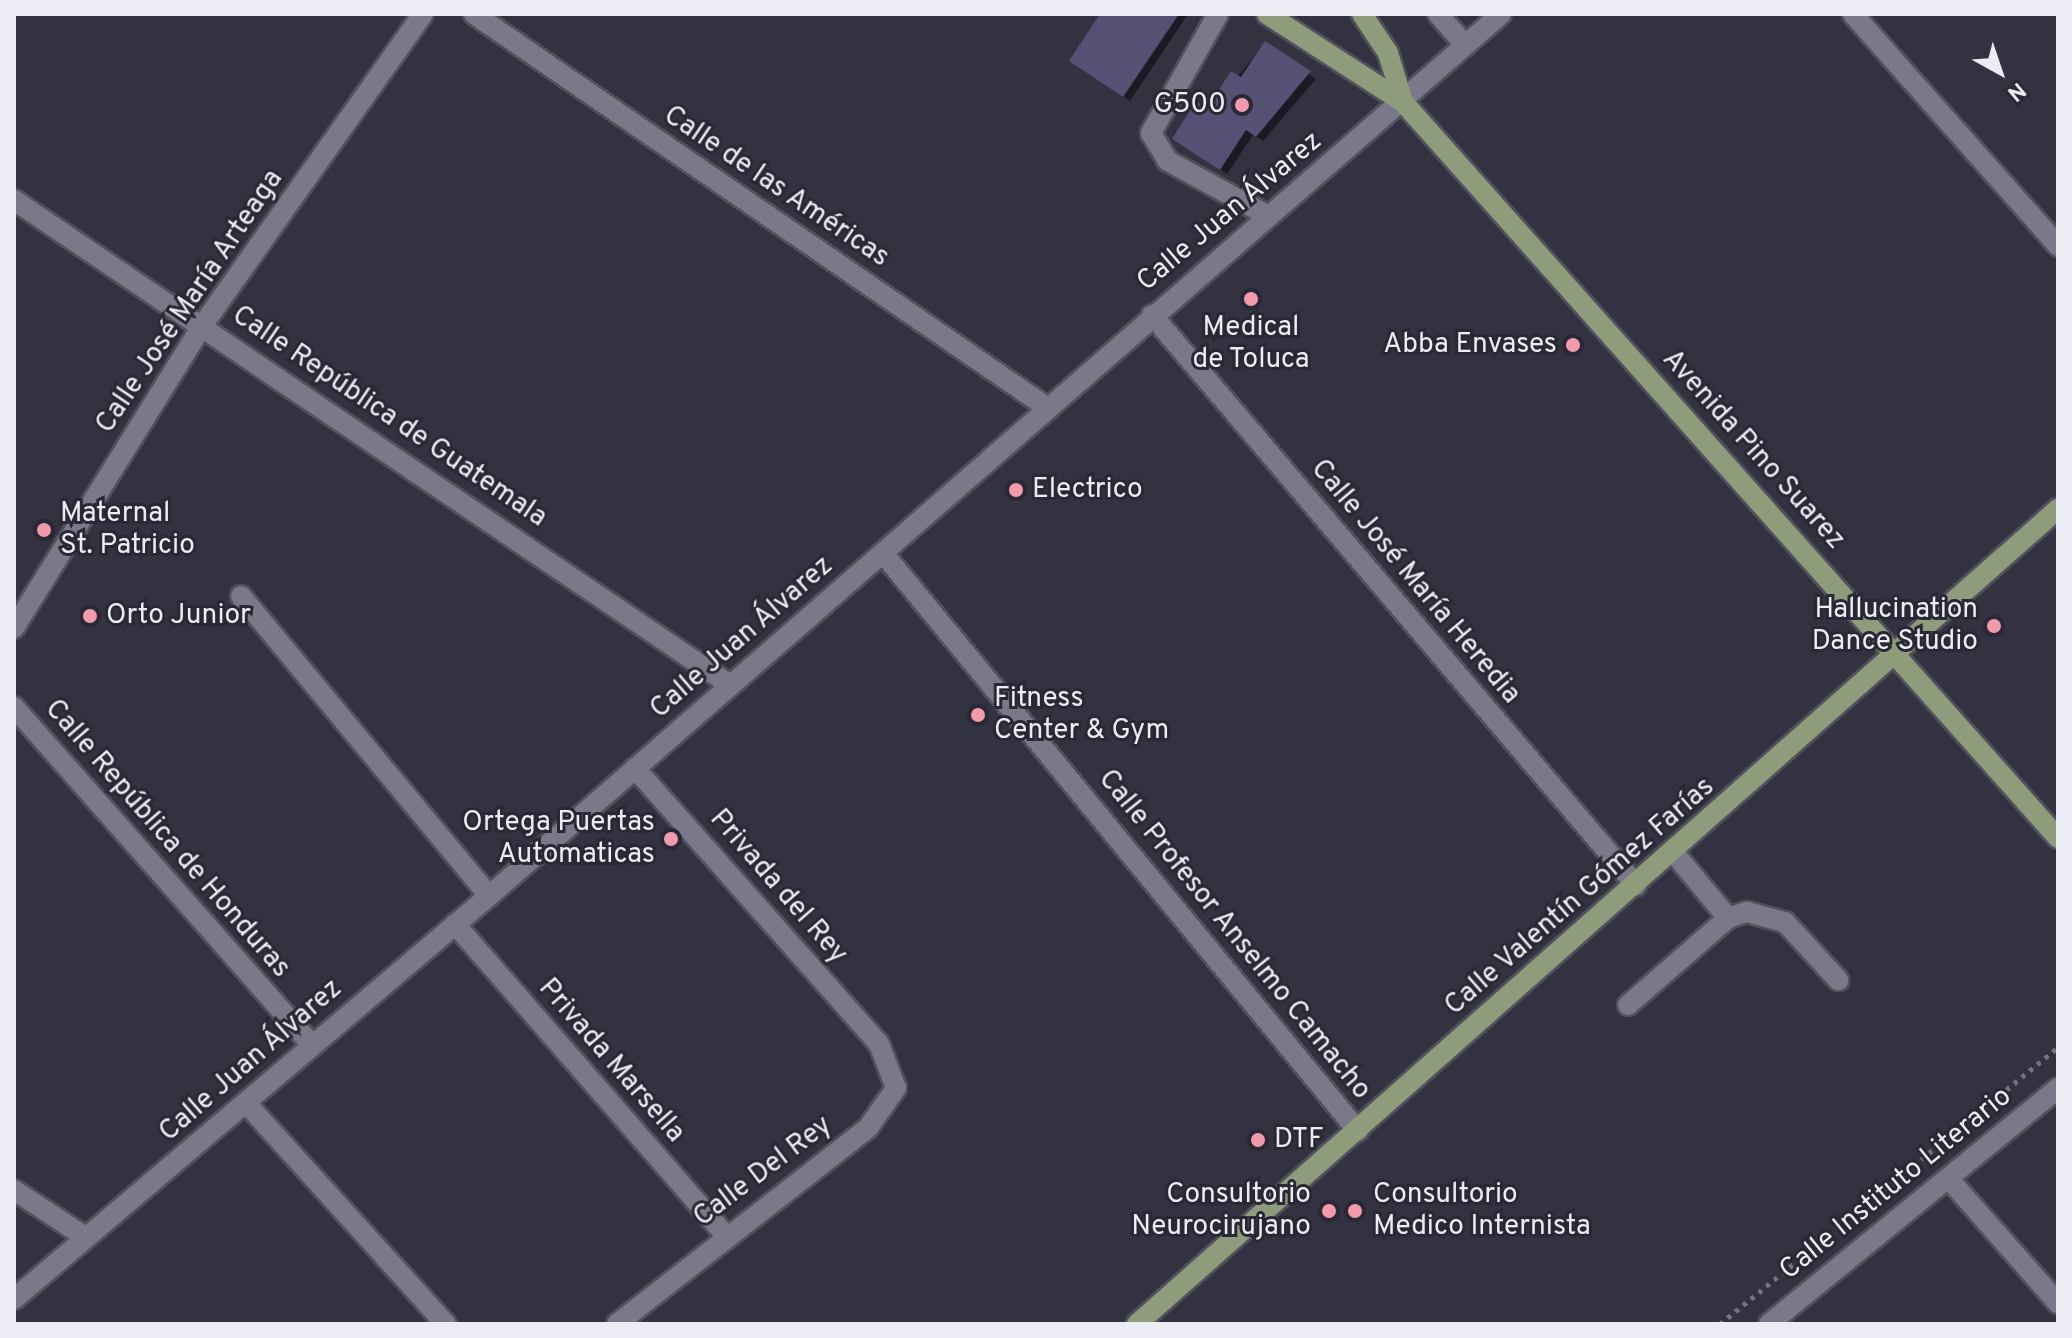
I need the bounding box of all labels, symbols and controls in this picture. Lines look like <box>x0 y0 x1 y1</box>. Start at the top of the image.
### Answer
north arrow <box>1960 32 2040 112</box>
text: N <box>2001 75 2030 106</box>
place label: G500 <box>1154 88 1226 122</box>
marker: G500 <box>1233 96 1251 114</box>
street label: Calle de las Américas <box>656 99 896 275</box>
street label: Calle Juan Álvarez <box>1130 125 1330 299</box>
street label: Calle José María Arteaga <box>89 163 291 441</box>
marker: Medical de Toluca <box>1242 290 1260 308</box>
street label: Calle República de Guatemala <box>225 299 553 535</box>
place label: Medical de Toluca <box>1192 311 1310 377</box>
place label: Abba Envases <box>1383 328 1557 362</box>
marker: Abba Envases <box>1564 336 1582 354</box>
street label: Avenida Pino Suarez <box>1654 343 1852 557</box>
street label: Calle José María Heredia <box>1303 453 1527 711</box>
place label: Electrico <box>1032 473 1143 507</box>
marker: Electrico <box>1007 481 1025 499</box>
place label: Maternal St. Patricio <box>60 497 195 563</box>
marker: Maternal St. Patricio <box>35 521 53 539</box>
street label: Calle Juan Álvarez <box>643 549 841 727</box>
place label: Hallucination Dance Studio <box>1812 593 1978 659</box>
place label: Orto Junior <box>106 599 251 633</box>
marker: Orto Junior <box>81 607 99 625</box>
marker: Hallucination Dance Studio <box>1985 617 2003 635</box>
place label: Fitness Center & Gym <box>994 682 1169 748</box>
street label: Calle República de Honduras <box>37 693 297 985</box>
marker: Fitness Center & Gym <box>969 706 987 724</box>
street label: Calle Profesor Anselmo Camacho <box>1090 763 1378 1107</box>
street label: Calle Valentín Gómez Farías <box>1438 770 1722 1024</box>
street label: Privada del Rey <box>702 803 854 971</box>
place label: Ortega Puertas Automaticas <box>462 806 655 872</box>
marker: Ortega Puertas Automaticas <box>662 830 680 848</box>
street label: Calle Juan Álvarez <box>152 972 350 1150</box>
street label: Privada Marsella <box>531 972 691 1150</box>
street label: Calle Instituto Literario <box>1773 1080 2019 1288</box>
street label: Calle Del Rey <box>687 1109 839 1235</box>
place label: DTF <box>1274 1123 1324 1157</box>
marker: DTF <box>1249 1131 1267 1149</box>
place label: Consultorio Neurocirujano <box>1131 1178 1311 1244</box>
place label: Consultorio Medico Internista <box>1373 1178 1591 1244</box>
marker: Consultorio Neurocirujano <box>1318 1200 1340 1222</box>
marker: Consultorio Medico Internista <box>1344 1200 1366 1222</box>

